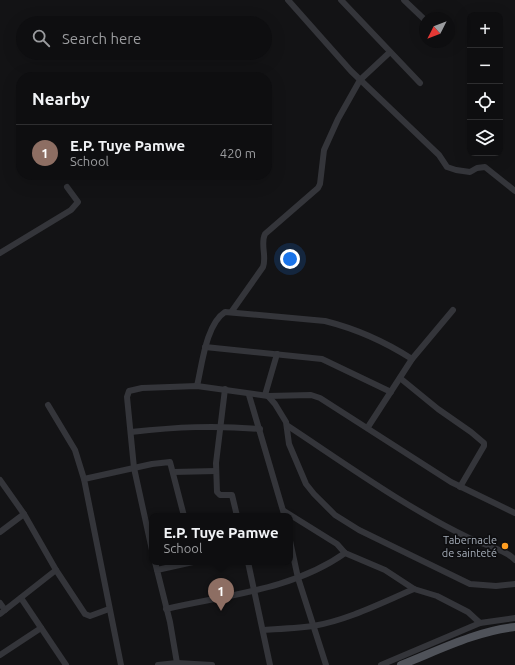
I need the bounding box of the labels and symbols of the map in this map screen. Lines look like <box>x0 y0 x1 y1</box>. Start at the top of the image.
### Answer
north arrow <box>419 12 455 48</box>
your location <box>280 249 300 269</box>
place label: Tabernacle de sainteté <box>442 534 497 559</box>
marker: Tabernacle de sainteté <box>500 541 510 551</box>
pin: 1 <box>208 578 234 611</box>

